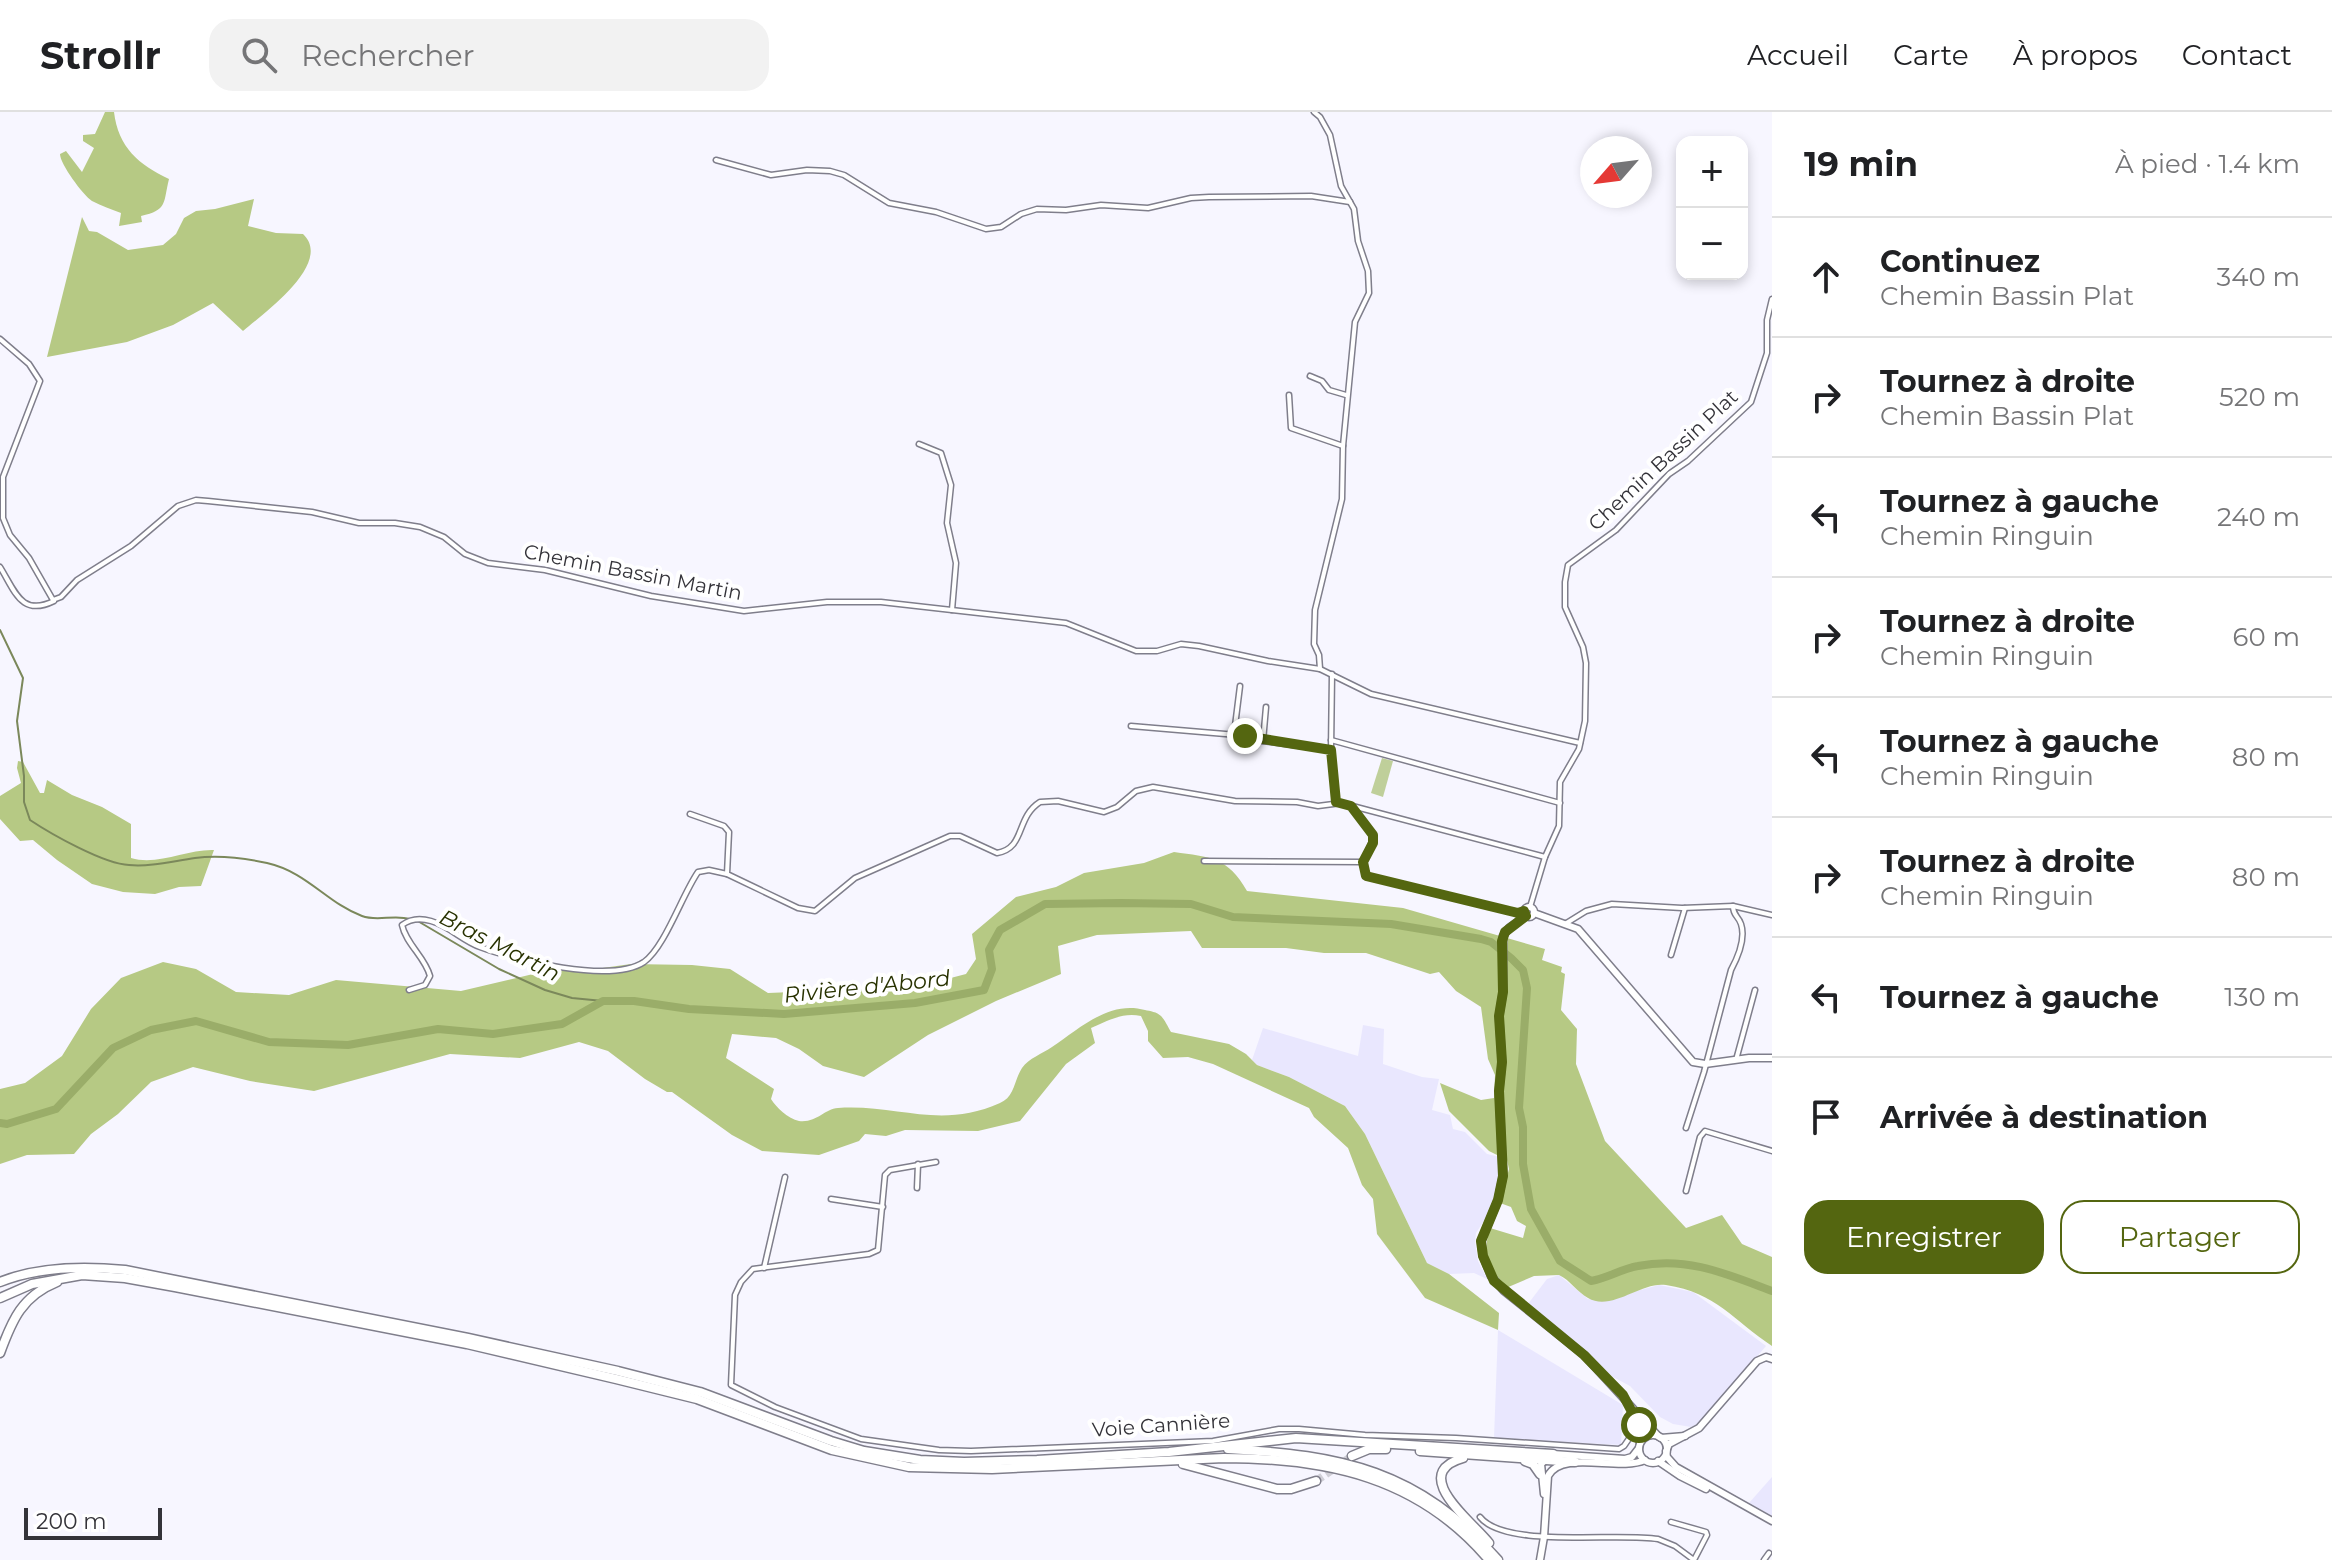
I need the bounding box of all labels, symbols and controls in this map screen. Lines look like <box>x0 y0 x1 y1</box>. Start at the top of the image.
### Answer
search box <box>209 19 769 91</box>
text: Strollr <box>40 32 161 79</box>
icon: search <box>237 33 281 77</box>
text: Rechercher <box>301 37 475 74</box>
text: Accueil <box>1747 38 1849 72</box>
text: Carte <box>1893 38 1969 72</box>
text: À propos <box>2013 38 2138 72</box>
text: Contact <box>2182 38 2292 72</box>
north arrow <box>1580 136 1652 208</box>
map controls <box>1676 136 1748 280</box>
button: + <box>1676 136 1748 208</box>
text: 19 min <box>1804 143 1918 185</box>
text: À pied · 1.4 km <box>2115 148 2300 180</box>
button: − <box>1676 208 1748 280</box>
text: Continuez <box>1880 243 2040 280</box>
icon: ahead <box>1804 255 1848 299</box>
text: 340 m <box>2217 261 2300 293</box>
text: Chemin Bassin Plat <box>1880 280 2134 312</box>
text: Tournez à droite <box>1880 363 2135 400</box>
icon: right <box>1804 375 1848 419</box>
text: 520 m <box>2219 381 2300 413</box>
street label: Chemin Bassin Plat <box>1583 385 1743 535</box>
text: Chemin Bassin Plat <box>1880 400 2134 432</box>
text: Tournez à gauche <box>1880 483 2159 520</box>
icon: left <box>1804 495 1848 539</box>
text: 240 m <box>2217 501 2300 533</box>
text: Chemin Ringuin <box>1880 520 2094 552</box>
street label: Chemin Bassin Martin <box>522 539 744 605</box>
text: Tournez à droite <box>1880 603 2135 640</box>
icon: right <box>1804 615 1848 659</box>
text: 60 m <box>2233 621 2300 653</box>
text: Chemin Ringuin <box>1880 640 2094 672</box>
route end <box>1227 718 1263 754</box>
text: Tournez à gauche <box>1880 723 2159 760</box>
icon: left <box>1804 735 1848 779</box>
text: 80 m <box>2232 741 2300 773</box>
text: Chemin Ringuin <box>1880 760 2094 792</box>
text: Tournez à droite <box>1880 843 2135 880</box>
icon: right <box>1804 855 1848 899</box>
text: 80 m <box>2232 861 2300 893</box>
text: Chemin Ringuin <box>1880 880 2094 912</box>
water label: Bras Martin <box>435 904 564 987</box>
water label: Rivière d'Abord <box>783 964 952 1009</box>
icon: left <box>1804 975 1848 1019</box>
text: Tournez à gauche <box>1880 979 2159 1016</box>
text: 130 m <box>2224 981 2300 1013</box>
icon: arrive <box>1804 1095 1848 1139</box>
text: Arrivée à destination <box>1880 1099 2208 1136</box>
button: Enregistrer <box>1804 1200 2044 1274</box>
button: Partager <box>2060 1200 2300 1274</box>
route start <box>1621 1407 1657 1443</box>
street label: Voie Cannière <box>1091 1408 1231 1442</box>
scale bar <box>24 1504 162 1540</box>
text: 200 m <box>36 1508 107 1535</box>

